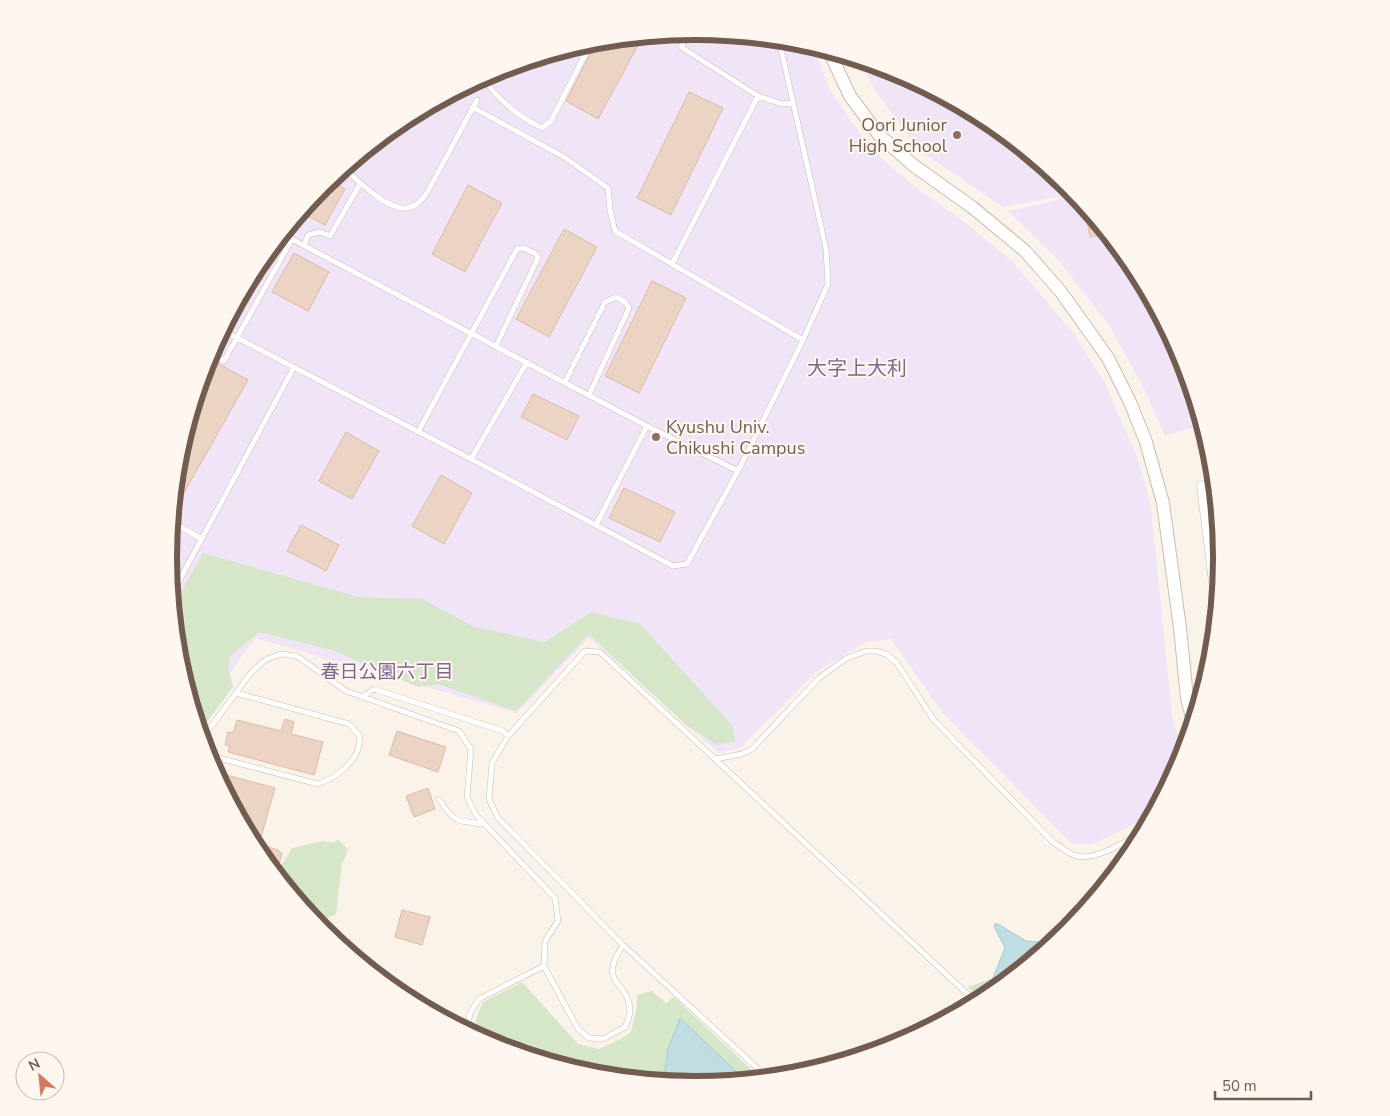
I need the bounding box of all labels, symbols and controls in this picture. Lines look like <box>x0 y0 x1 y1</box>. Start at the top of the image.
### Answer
place label: Oori Junior High School <box>849 113 948 158</box>
marker: Oori Junior High School <box>951 129 963 141</box>
district label: 大字上大利 <box>807 355 907 382</box>
place label: Kyushu Univ. Chikushi Campus <box>666 415 805 460</box>
marker: Kyushu Univ. Chikushi Campus <box>650 431 662 443</box>
district label: 春日公園六丁目 <box>320 659 454 685</box>
north arrow <box>15 1051 65 1101</box>
text: N <box>25 1054 43 1076</box>
scale bar <box>1215 1068 1311 1100</box>
text: 50 m <box>1222 1076 1257 1096</box>

